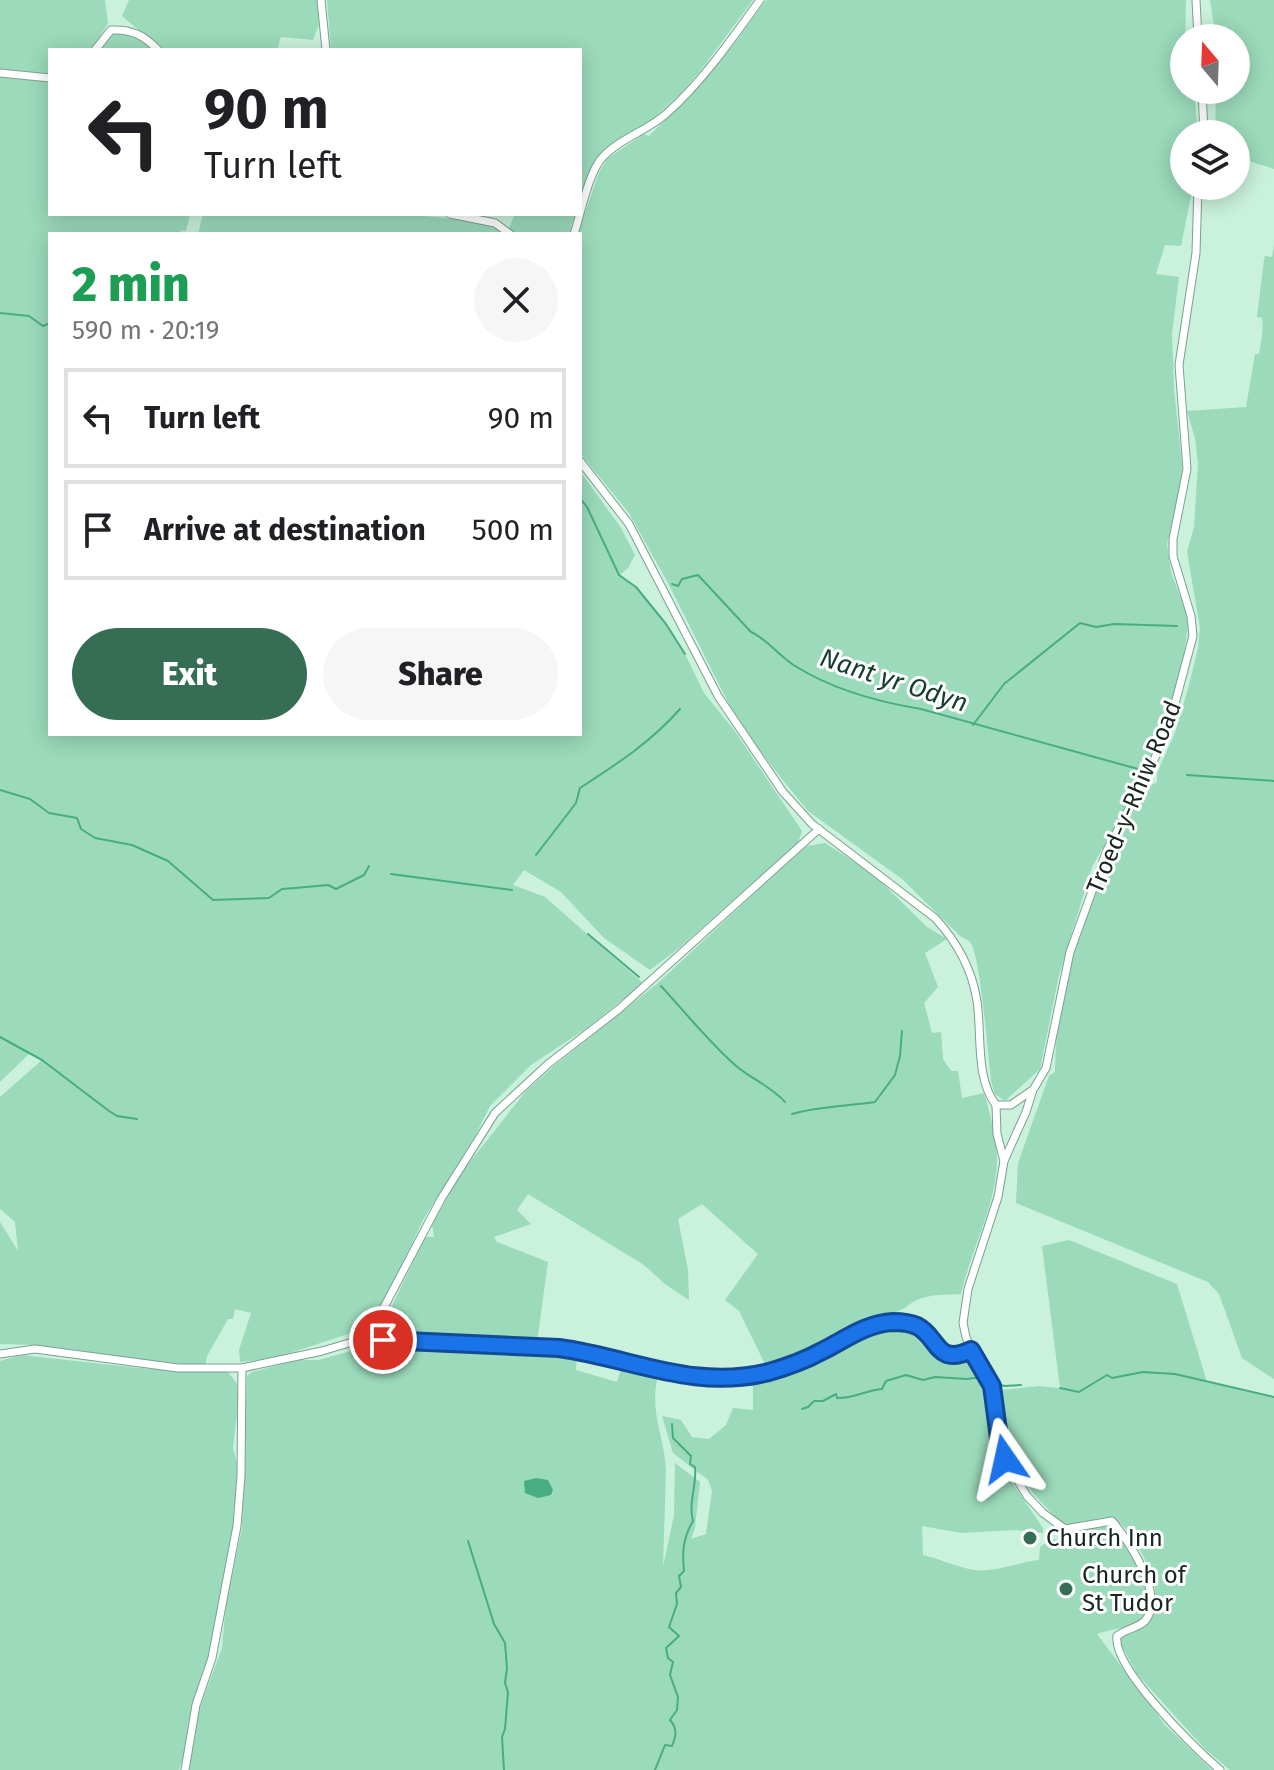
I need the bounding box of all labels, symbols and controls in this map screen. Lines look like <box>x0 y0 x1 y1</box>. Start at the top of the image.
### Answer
north arrow <box>1170 24 1250 104</box>
map controls <box>1170 24 1250 200</box>
text: 90 m <box>204 76 329 143</box>
icon: left <box>72 80 176 184</box>
button: layers <box>1170 120 1250 200</box>
text: Turn left <box>204 144 342 188</box>
text: 2 min <box>72 256 190 314</box>
button: close <box>474 258 558 342</box>
text: 590 m · 20:19 <box>72 315 219 346</box>
icon: left <box>76 396 120 440</box>
text: Turn left <box>144 400 260 436</box>
text: 90 m <box>488 400 554 436</box>
icon: arrive <box>76 508 120 552</box>
text: Arrive at destination <box>144 512 426 548</box>
text: 500 m <box>472 512 554 548</box>
button: Exit <box>72 628 307 720</box>
button: Share <box>323 628 558 720</box>
water label: Nant yr Odyn <box>816 642 972 719</box>
street label: Troed-y-Rhiw Road <box>1081 696 1187 898</box>
pin <box>349 1306 417 1374</box>
icon: arrive <box>361 1318 405 1362</box>
position arrow <box>963 1417 1047 1501</box>
place label: Church Inn <box>1046 1524 1163 1552</box>
marker: Church Inn <box>1021 1529 1039 1547</box>
place label: Church of St Tudor <box>1082 1561 1188 1617</box>
marker: Church of St Tudor <box>1057 1580 1075 1598</box>

